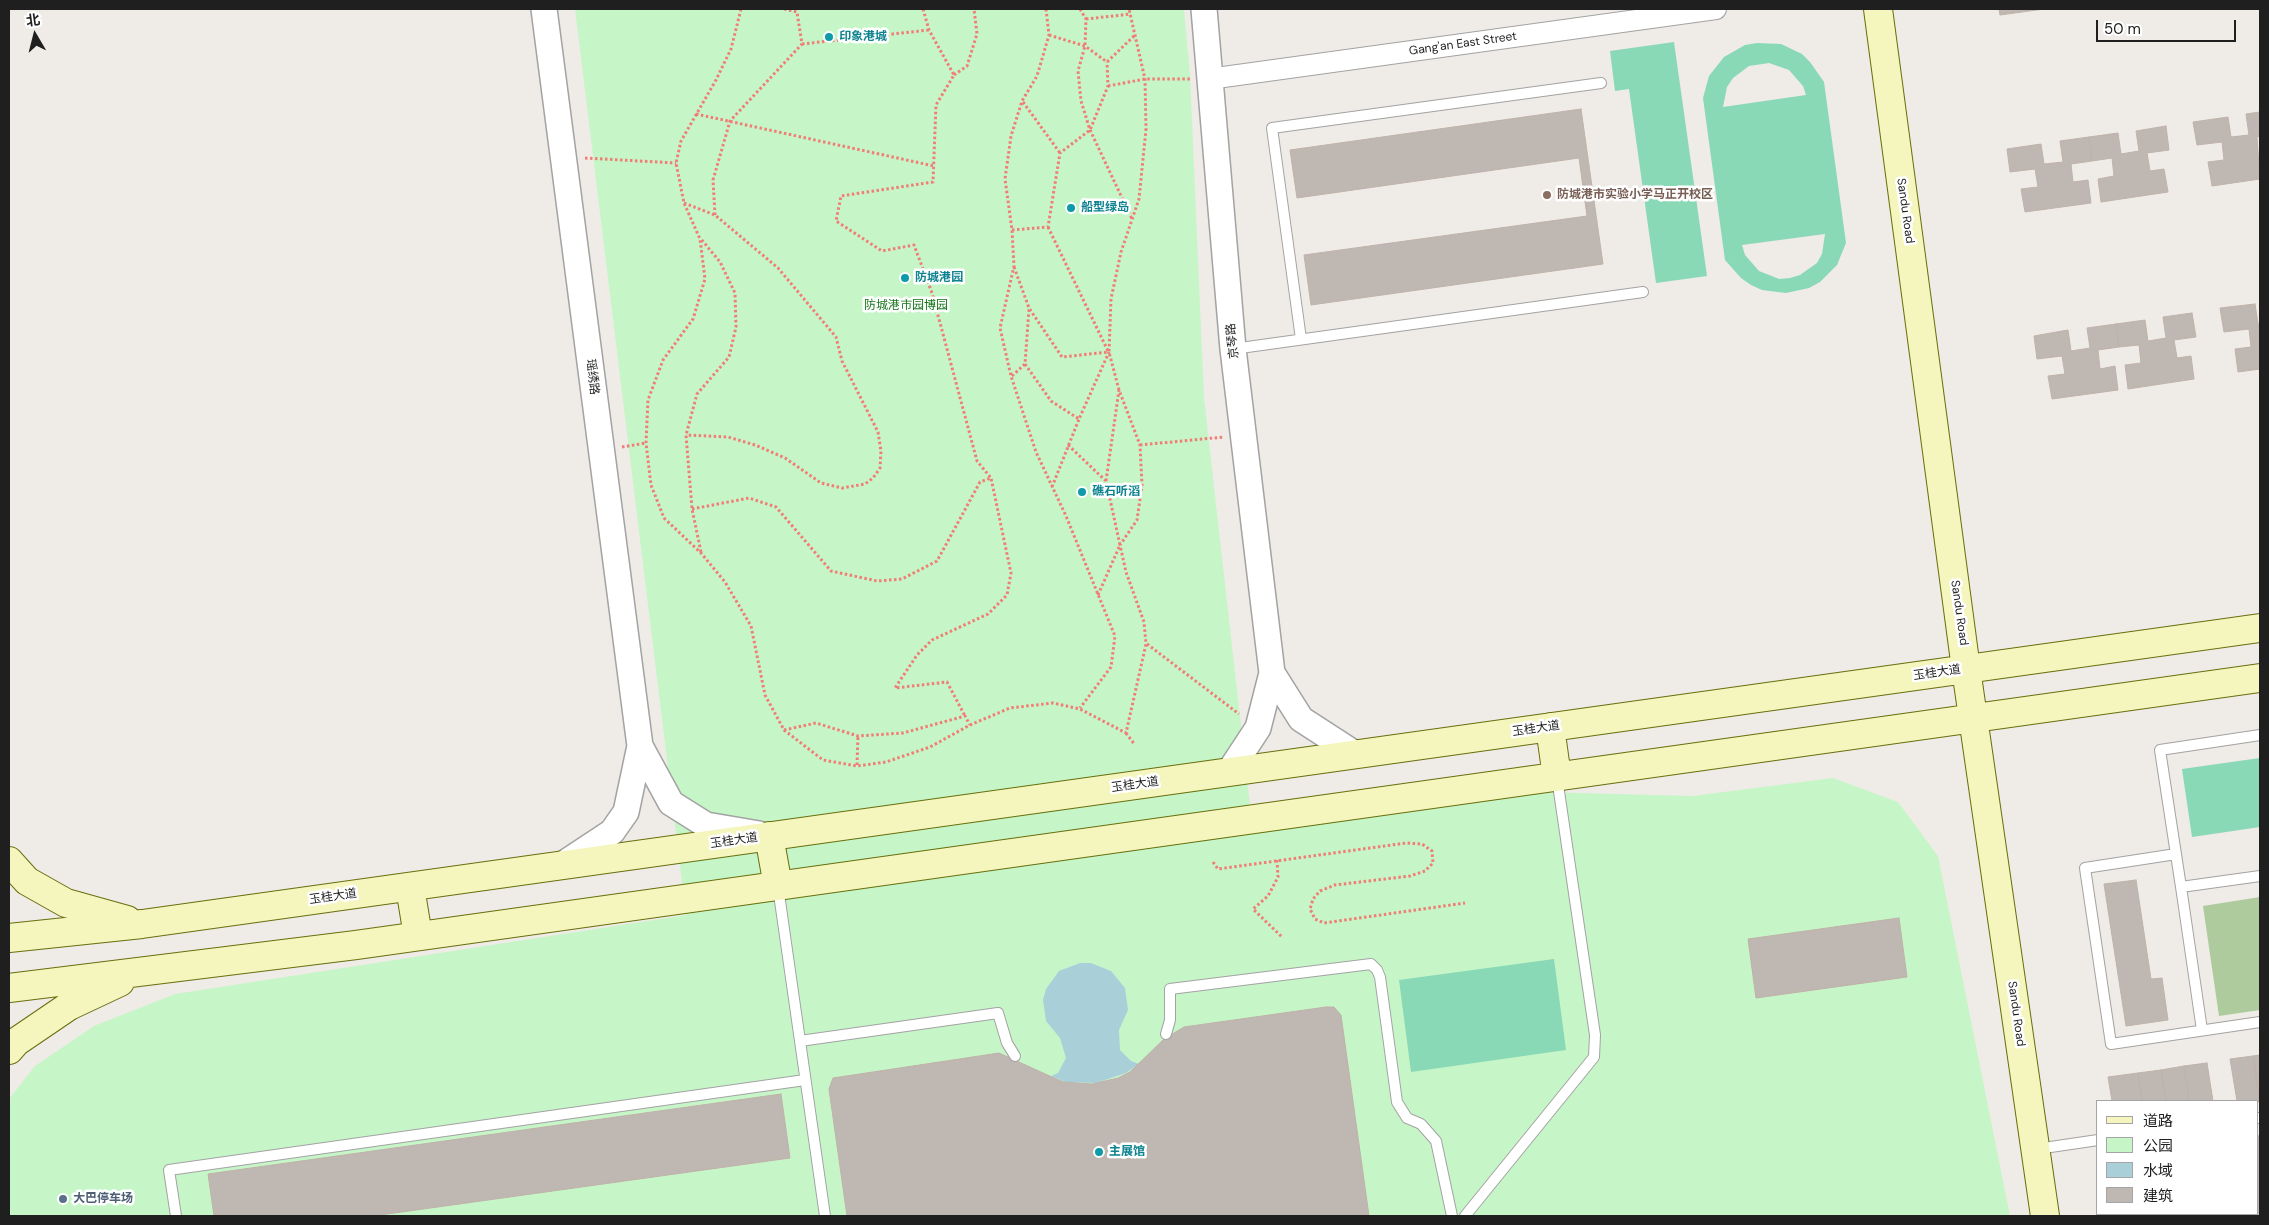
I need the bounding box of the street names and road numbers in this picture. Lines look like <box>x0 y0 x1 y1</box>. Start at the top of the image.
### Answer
street label: Gang'an East Street <box>1408 29 1518 59</box>
street label: Sandu Road <box>1893 177 1917 245</box>
street label: 京琴路 <box>1224 322 1242 360</box>
street label: 瑶绣路 <box>583 358 601 396</box>
street label: Sandu Road <box>1947 579 1971 647</box>
street label: 玉桂大道 <box>1912 663 1962 683</box>
street label: 玉桂大道 <box>1511 719 1561 739</box>
street label: 玉桂大道 <box>1110 775 1160 795</box>
street label: 玉桂大道 <box>709 831 759 851</box>
street label: 玉桂大道 <box>308 887 358 907</box>
street label: Sandu Road <box>2004 980 2028 1048</box>

